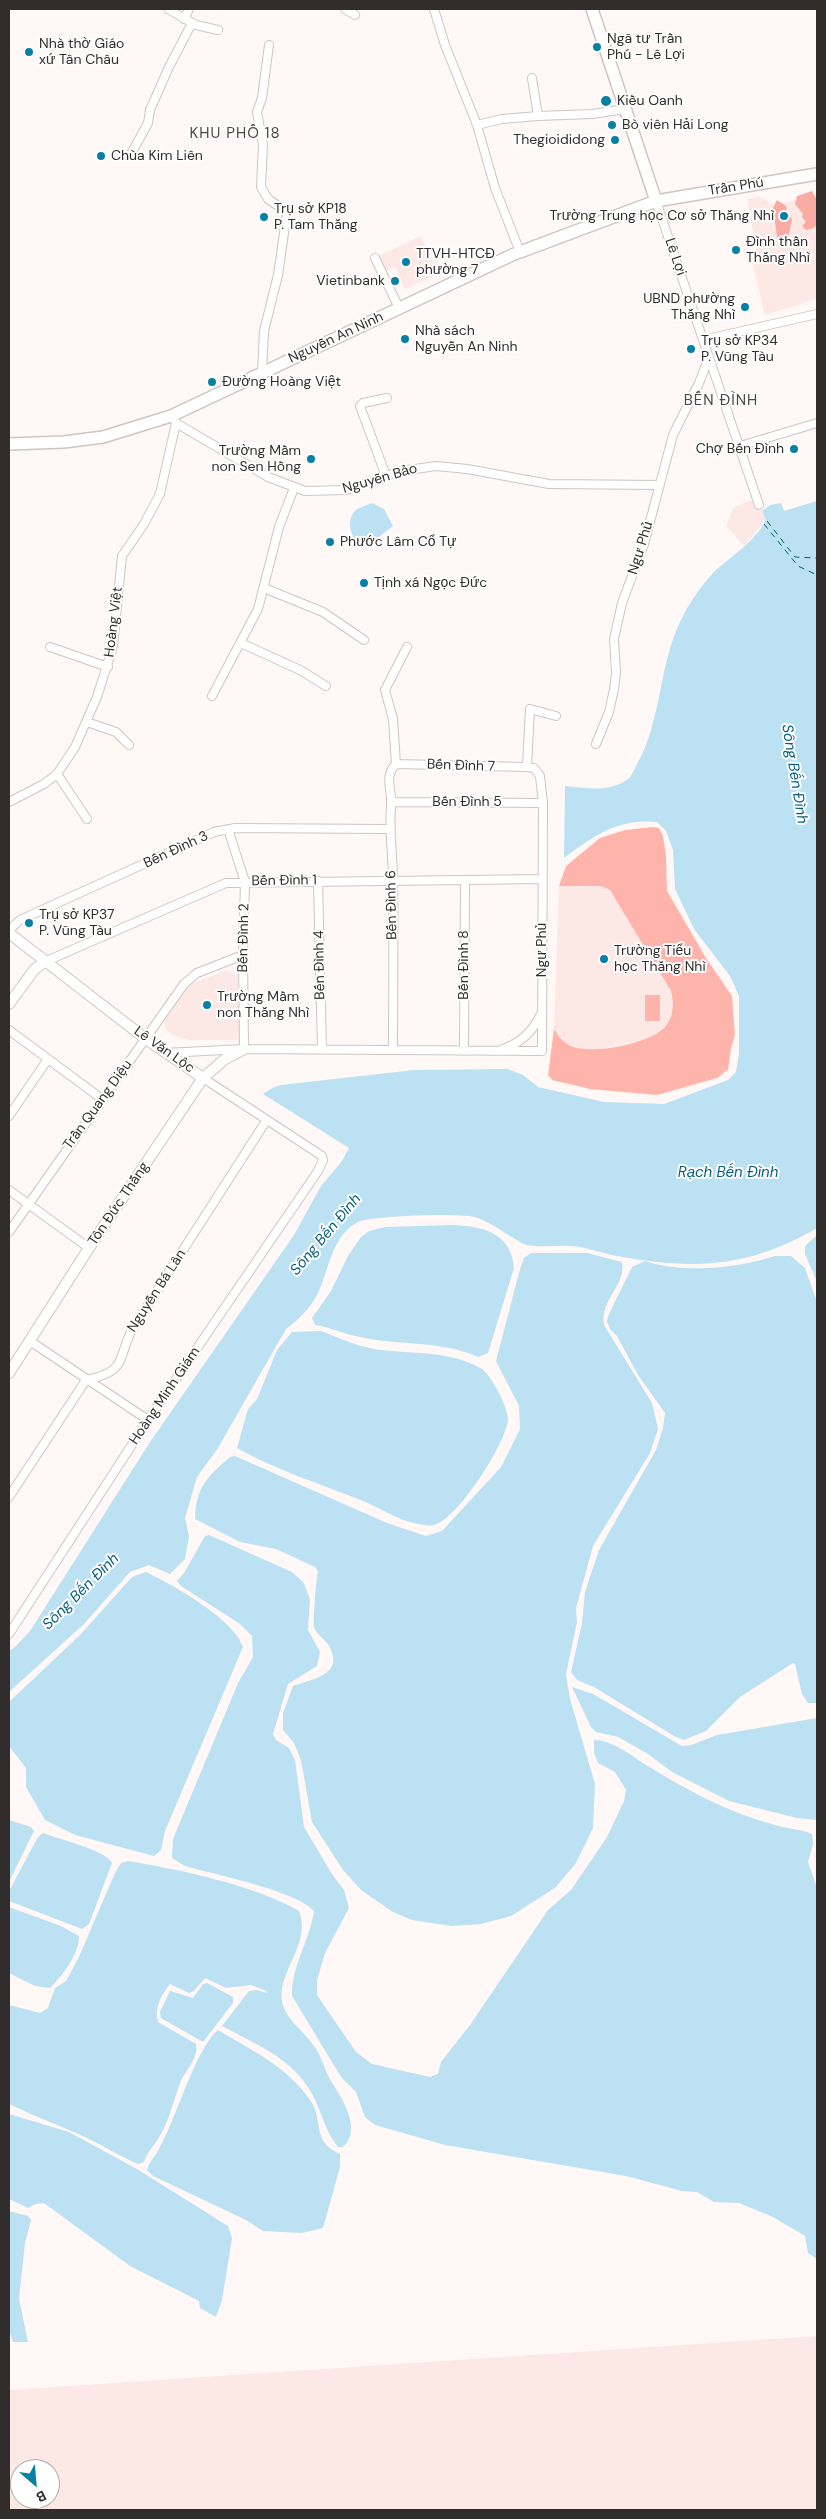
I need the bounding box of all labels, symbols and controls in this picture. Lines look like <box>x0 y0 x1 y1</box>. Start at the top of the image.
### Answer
place label: Ngã tư Trần Phú - Lê Lợi <box>607 31 685 64</box>
place label: Nhà thờ Giáo xứ Tân Châu <box>39 36 124 68</box>
marker: Ngã tư Trần Phú - Lê Lợi <box>591 41 603 53</box>
marker: Nhà thờ Giáo xứ Tân Châu <box>23 46 35 58</box>
place label: Kiều Oanh <box>617 93 683 109</box>
marker: Kiều Oanh <box>599 94 613 108</box>
place label: Bò viên Hải Long <box>622 117 729 133</box>
marker: Bò viên Hải Long <box>606 119 618 131</box>
district label: KHU PHỐ 18 <box>188 125 282 143</box>
place label: Thegioididong <box>513 132 605 148</box>
marker: Thegioididong <box>609 134 621 146</box>
place label: Chùa Kim Liên <box>111 148 203 164</box>
marker: Chùa Kim Liên <box>95 150 107 162</box>
street label: Trần Phú <box>707 174 765 200</box>
place label: Trụ sở KP18 P. Tam Thắng <box>274 201 358 233</box>
place label: Trường Trung học Cơ sở Thắng Nhì <box>549 208 774 224</box>
marker: Trường Trung học Cơ sở Thắng Nhì <box>778 210 790 222</box>
marker: Trụ sở KP18 P. Tam Thắng <box>258 211 270 223</box>
place label: Đình thần Thắng Nhì <box>746 234 810 266</box>
street label: Lê Lợi <box>661 236 689 278</box>
marker: Đình thần Thắng Nhì <box>730 244 742 256</box>
place label: TTVH-HTCĐ phường 7 <box>416 246 495 278</box>
marker: TTVH-HTCĐ phường 7 <box>400 256 412 268</box>
place label: Vietinbank <box>316 273 385 289</box>
marker: Vietinbank <box>389 275 401 287</box>
place label: UBND phường Thắng Nhì <box>643 291 735 324</box>
marker: UBND phường Thắng Nhì <box>739 301 751 313</box>
street label: Nguyễn An Ninh <box>286 309 386 367</box>
place label: Nhà sách Nguyễn An Ninh <box>415 323 518 356</box>
marker: Nhà sách Nguyễn An Ninh <box>399 333 411 345</box>
place label: Trụ sở KP34 P. Vũng Tàu <box>701 333 778 366</box>
marker: Trụ sở KP34 P. Vũng Tàu <box>685 343 697 355</box>
place label: Đường Hoàng Việt <box>222 374 341 390</box>
marker: Đường Hoàng Việt <box>206 376 218 388</box>
district label: BẾN ĐÌNH <box>683 392 759 410</box>
place label: Chợ Bến Đình <box>696 441 784 457</box>
place label: Trường Mầm non Sen Hồng <box>211 443 301 476</box>
marker: Chợ Bến Đình <box>788 443 800 455</box>
marker: Trường Mầm non Sen Hồng <box>305 453 317 465</box>
street label: Nguyễn Bảo <box>341 460 419 498</box>
street label: Ngư Phủ <box>625 519 657 577</box>
place label: Phước Lâm Cổ Tự <box>340 534 456 550</box>
marker: Phước Lâm Cổ Tự <box>324 536 336 548</box>
place label: Tịnh xá Ngọc Đức <box>374 575 487 591</box>
marker: Tịnh xá Ngọc Đức <box>358 577 370 589</box>
street label: Hoàng Việt <box>101 586 127 658</box>
water label: Sông Bến Đình <box>777 723 811 825</box>
street label: Bến Đình 7 <box>426 756 496 776</box>
street label: Bến Đình 5 <box>432 794 502 810</box>
street label: Bến Đình 3 <box>141 828 211 872</box>
street label: Bến Đình 6 <box>383 870 401 940</box>
street label: Bến Đình 1 <box>251 872 317 890</box>
street label: Bến Đình 2 <box>235 903 253 973</box>
place label: Trụ sở KP37 P. Vũng Tàu <box>39 907 114 940</box>
marker: Trụ sở KP37 P. Vũng Tàu <box>23 917 35 929</box>
street label: Ngư Phủ <box>534 923 550 977</box>
street label: Bến Đình 4 <box>311 930 329 1000</box>
street label: Bến Đình 8 <box>456 930 472 1000</box>
place label: Trường Tiểu học Thắng Nhì <box>614 943 706 976</box>
marker: Trường Tiểu học Thắng Nhì <box>598 953 610 965</box>
place label: Trường Mầm non Thắng Nhì <box>217 989 309 1022</box>
marker: Trường Mầm non Thắng Nhì <box>201 999 213 1011</box>
street label: Lê Văn Lộc <box>131 1023 197 1077</box>
street label: Trần Quang Diệu <box>60 1057 136 1153</box>
street label: Tôn Đức Thắng <box>85 1159 153 1249</box>
water label: Rạch Bến Đình <box>678 1164 778 1182</box>
water label: Sông Bến Đình <box>287 1191 365 1279</box>
street label: Nguyễn Bá Lân <box>124 1247 190 1335</box>
street label: Hoàng Minh Giám <box>126 1344 204 1448</box>
water label: Sông Bến Đình <box>39 1550 123 1634</box>
north arrow <box>10 2459 60 2509</box>
text: B <box>33 2486 49 2507</box>

